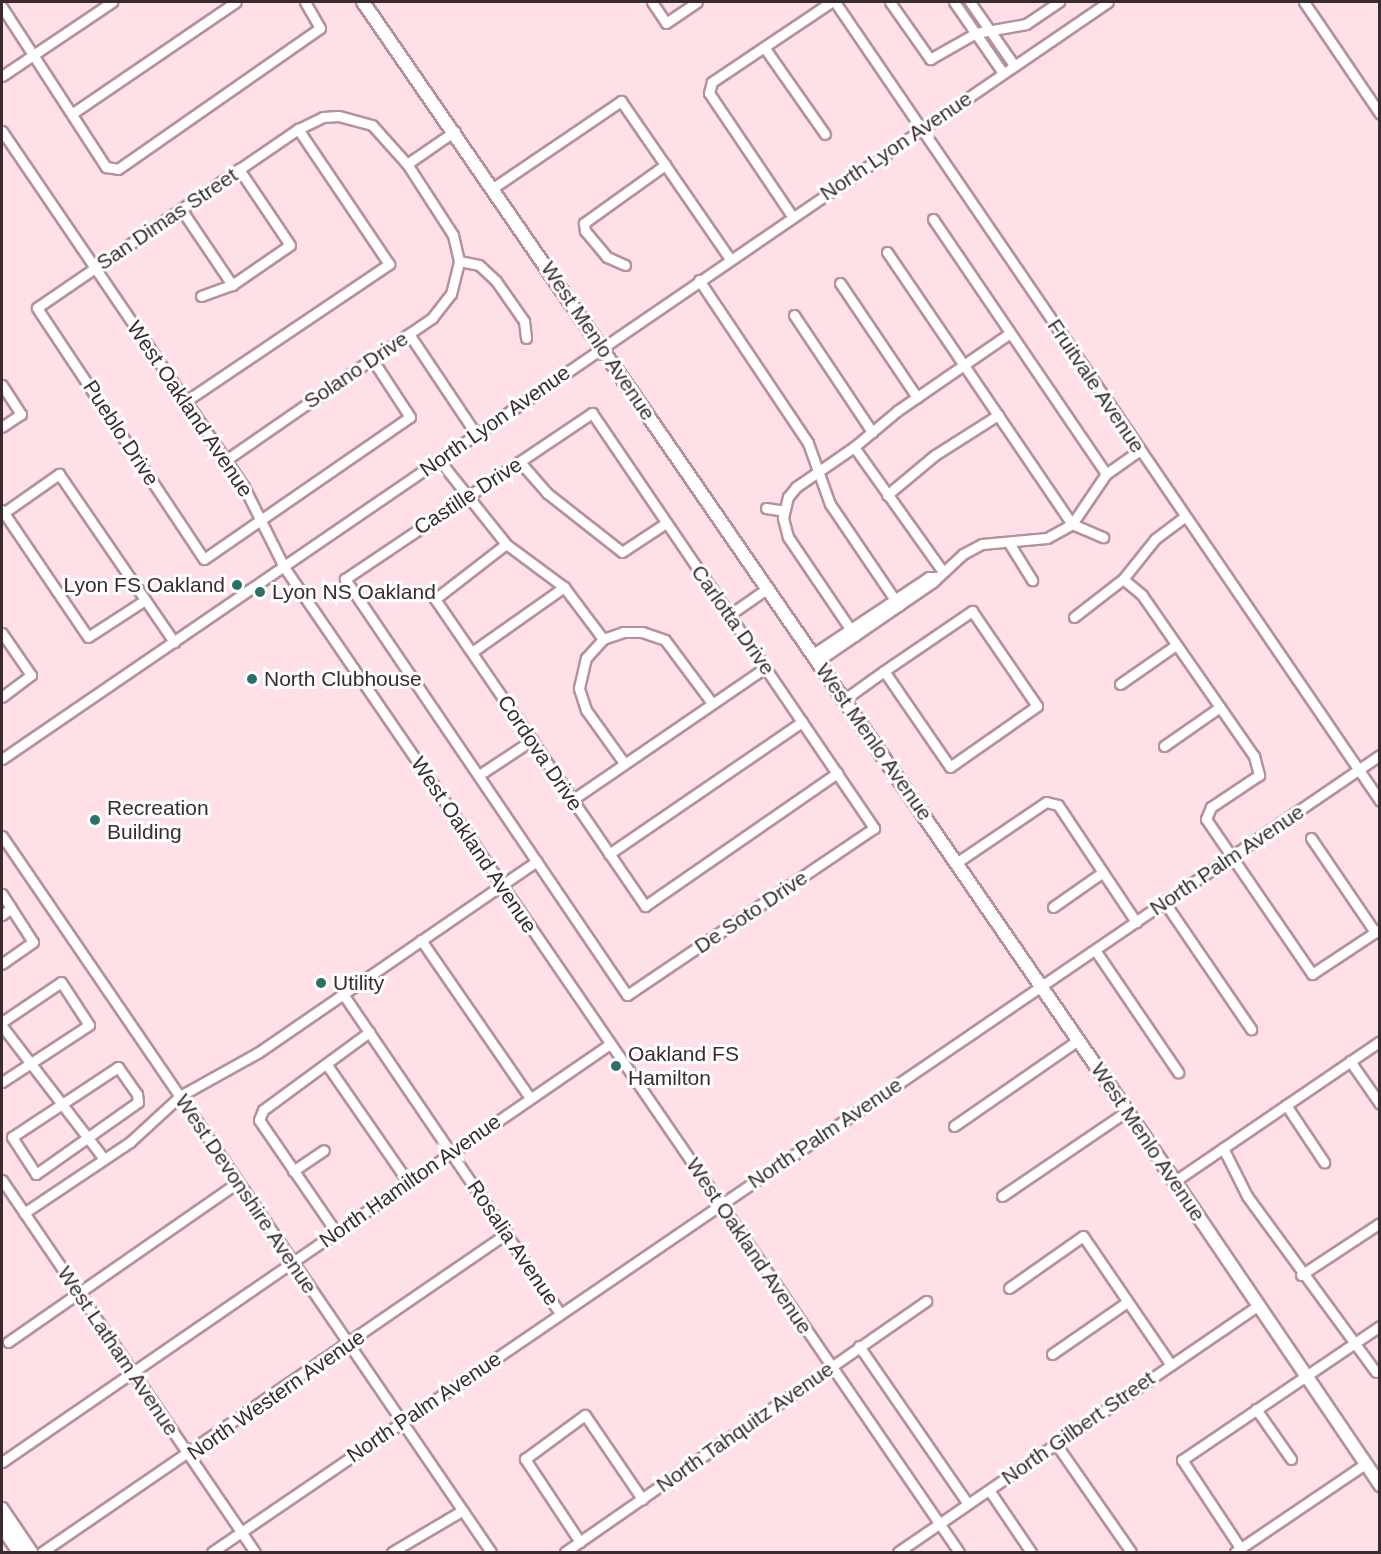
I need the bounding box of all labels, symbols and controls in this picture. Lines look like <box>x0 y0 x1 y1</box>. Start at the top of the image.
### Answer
street label: North Lyon Avenue <box>815 86 977 206</box>
street label: San Dimas Street <box>92 163 242 275</box>
street label: West Menlo Avenue <box>535 256 661 426</box>
street label: Fruitvale Avenue <box>1042 314 1150 458</box>
street label: West Oakland Avenue <box>121 316 259 502</box>
street label: Solano Drive <box>299 326 413 414</box>
street label: North Lyon Avenue <box>415 359 575 483</box>
street label: Pueblo Drive <box>78 376 164 490</box>
street label: Castille Drive <box>409 452 527 540</box>
street label: Carlotta Drive <box>686 560 780 680</box>
place label: Lyon FS Oakland <box>64 572 225 598</box>
marker: Lyon FS Oakland <box>230 578 244 592</box>
place label: Lyon NS Oakland <box>272 579 436 605</box>
marker: Lyon NS Oakland <box>253 585 267 599</box>
street label: West Menlo Avenue <box>810 658 938 826</box>
place label: North Clubhouse <box>264 666 422 692</box>
marker: North Clubhouse <box>245 672 259 686</box>
street label: Cordova Drive <box>492 690 588 816</box>
street label: West Oakland Avenue <box>405 752 543 938</box>
place label: Recreation Building <box>107 795 209 845</box>
street label: North Palm Avenue <box>1145 799 1309 921</box>
marker: Recreation Building <box>88 813 102 827</box>
street label: De Soto Drive <box>690 865 812 959</box>
place label: Utility <box>333 970 384 996</box>
marker: Utility <box>314 976 328 990</box>
place label: Oakland FS Hamilton <box>628 1041 739 1091</box>
street label: West Menlo Avenue <box>1085 1057 1211 1227</box>
marker: Oakland FS Hamilton <box>609 1059 623 1073</box>
street label: North Palm Avenue <box>743 1072 907 1194</box>
street label: West Devonshire Avenue <box>170 1089 322 1299</box>
street label: North Hamilton Avenue <box>314 1109 506 1253</box>
street label: West Oakland Avenue <box>680 1153 818 1339</box>
street label: Rosalia Avenue <box>462 1175 564 1311</box>
street label: West Latham Avenue <box>52 1261 184 1441</box>
street label: North Western Avenue <box>182 1324 370 1466</box>
street label: North Palm Avenue <box>342 1346 506 1468</box>
street label: North Tahquitz Avenue <box>651 1356 839 1498</box>
street label: North Gilbert Street <box>997 1366 1159 1490</box>

